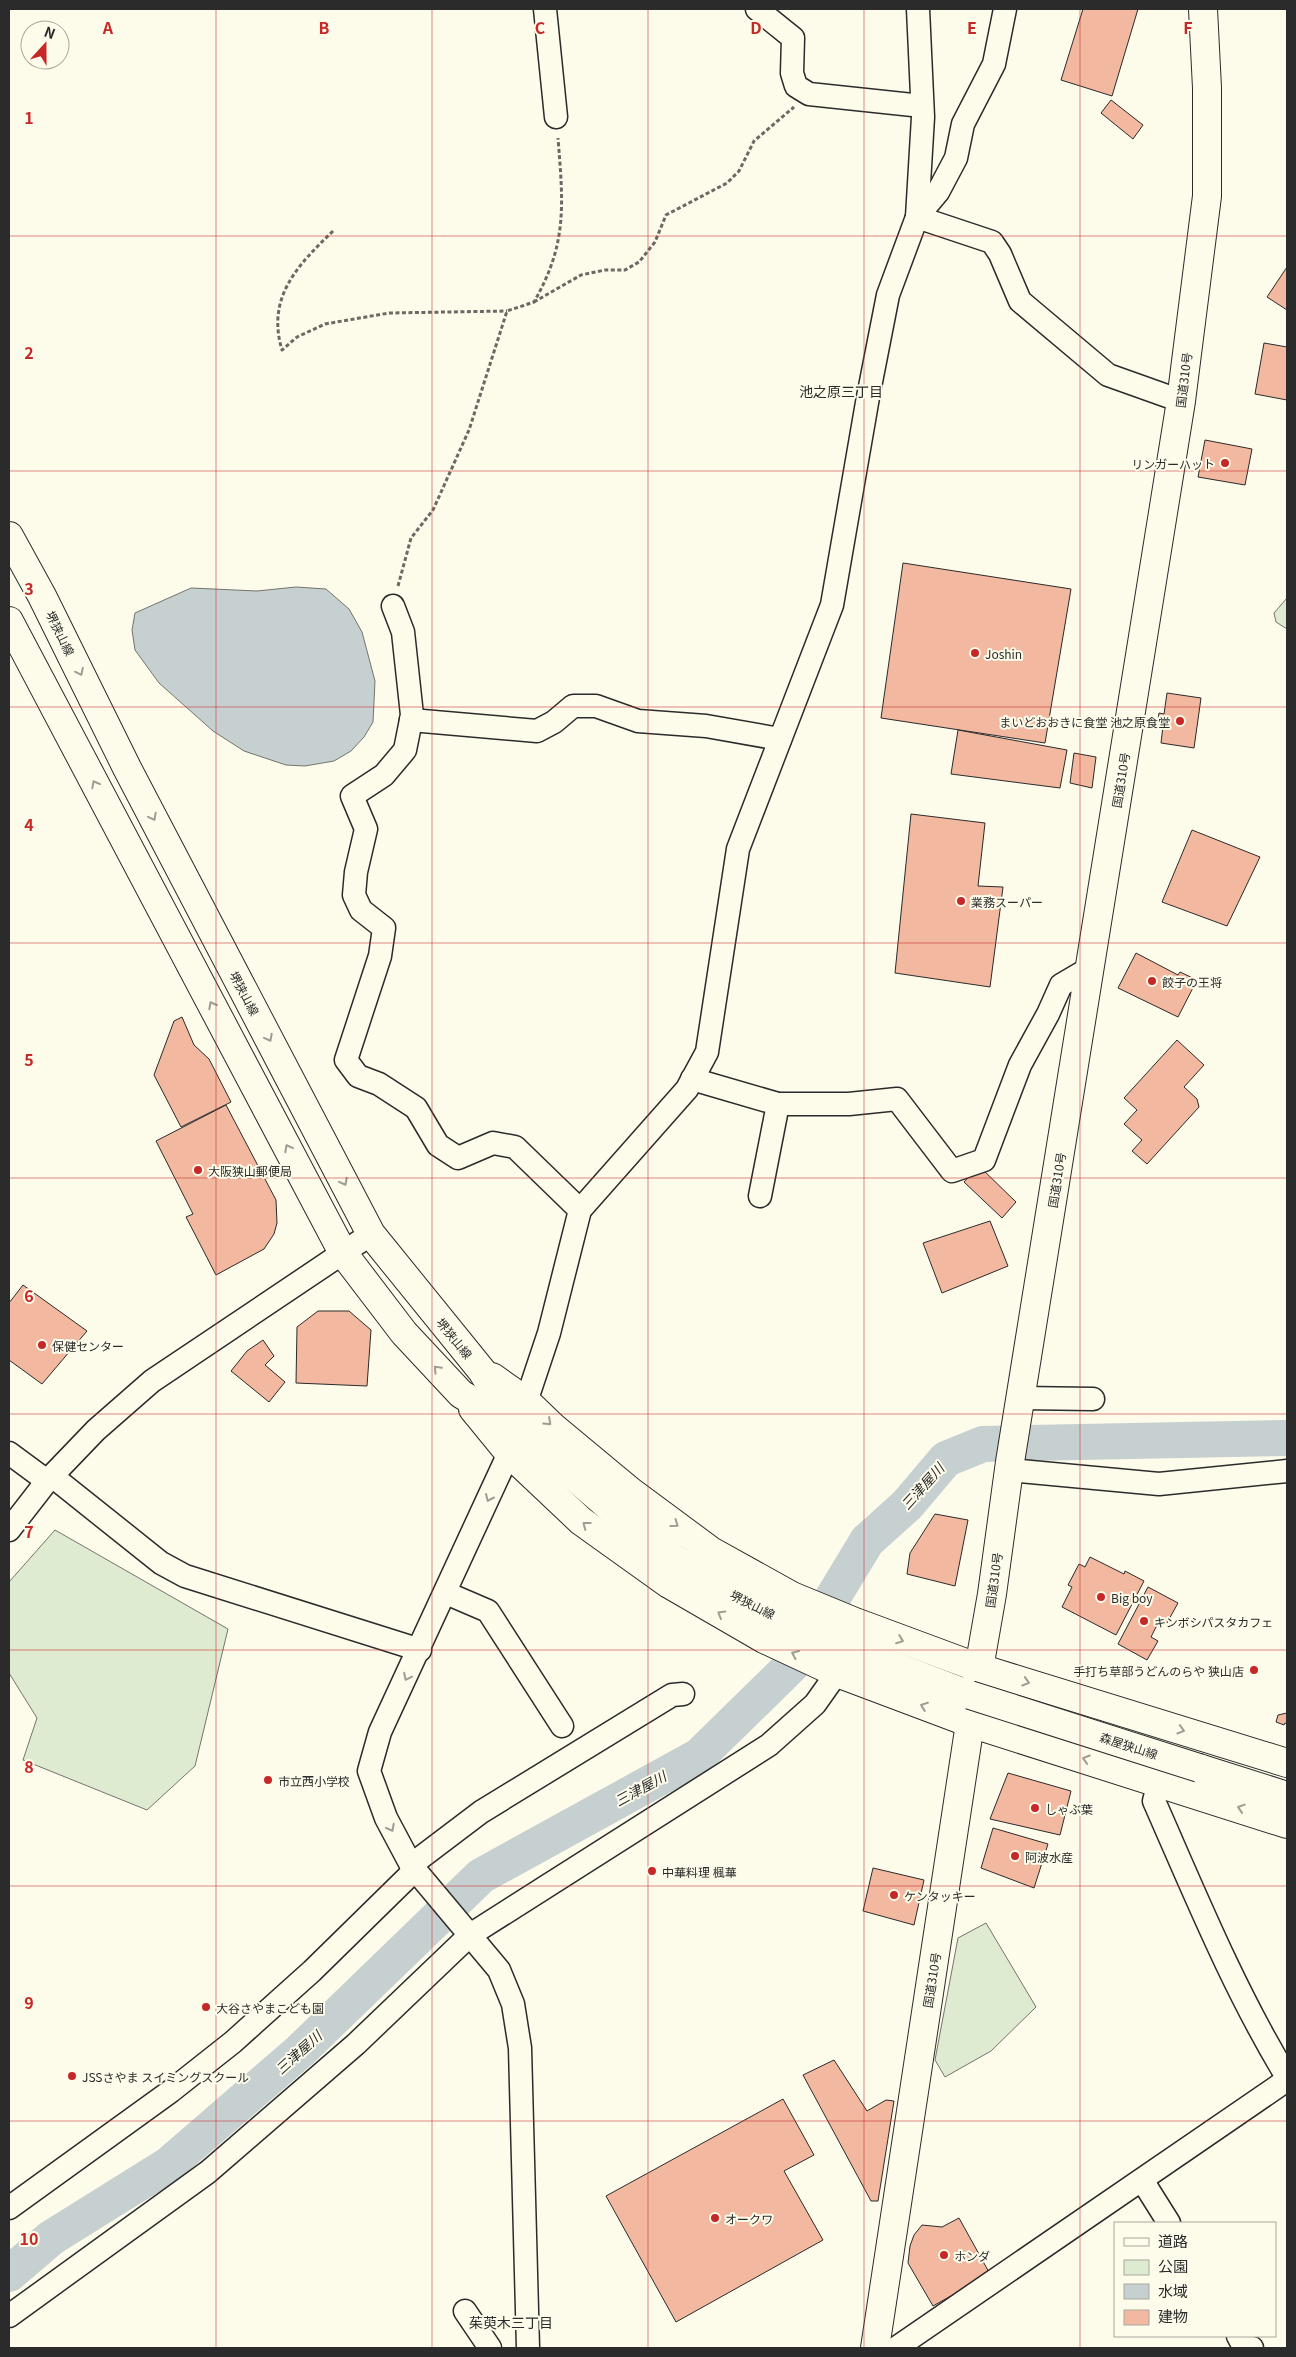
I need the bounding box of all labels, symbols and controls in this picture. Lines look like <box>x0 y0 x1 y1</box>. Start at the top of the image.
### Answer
text: A <box>102 15 114 39</box>
text: B <box>319 15 330 39</box>
text: C <box>535 15 546 39</box>
text: D <box>750 15 762 39</box>
text: E <box>967 15 977 39</box>
text: F <box>1183 15 1193 39</box>
north arrow <box>20 20 70 70</box>
text: N <box>42 21 59 43</box>
text: 1 <box>24 105 34 129</box>
text: 2 <box>24 340 34 364</box>
street label: 国道310号 <box>1171 351 1195 409</box>
district label: 池之原三丁目 <box>799 381 883 401</box>
place label: リンガーハット <box>1131 455 1215 472</box>
marker: リンガーハット <box>1219 457 1231 469</box>
text: 3 <box>24 576 34 600</box>
street label: 堺狭山線 <box>43 608 79 658</box>
place label: Joshin <box>985 645 1022 662</box>
marker: Joshin <box>969 647 981 659</box>
one-way arrow <box>74 667 84 676</box>
place label: まいどおおきに食堂 池之原食堂 <box>999 713 1170 730</box>
marker: まいどおおきに食堂 池之原食堂 <box>1174 715 1186 727</box>
street label: 国道310号 <box>1107 751 1133 809</box>
one-way arrow <box>91 780 101 789</box>
text: 4 <box>24 812 34 836</box>
one-way arrow <box>147 812 157 821</box>
place label: 業務スーパー <box>971 893 1043 910</box>
marker: 業務スーパー <box>955 895 967 907</box>
street label: 堺狭山線 <box>226 968 264 1018</box>
place label: 餃子の王将 <box>1162 973 1222 990</box>
marker: 餃子の王将 <box>1146 975 1158 987</box>
one-way arrow <box>208 1001 218 1010</box>
one-way arrow <box>263 1033 273 1042</box>
text: 5 <box>24 1047 34 1071</box>
one-way arrow <box>284 1144 294 1153</box>
street label: 国道310号 <box>1043 1151 1069 1209</box>
place label: 大阪狭山郵便局 <box>208 1162 292 1179</box>
marker: 大阪狭山郵便局 <box>192 1164 204 1176</box>
one-way arrow <box>338 1177 348 1186</box>
text: 6 <box>24 1283 34 1307</box>
street label: 堺狭山線 <box>433 1314 477 1362</box>
place label: 保健センター <box>52 1337 124 1354</box>
marker: 保健センター <box>36 1339 48 1351</box>
one-way arrow <box>434 1365 443 1374</box>
one-way arrow <box>542 1416 551 1425</box>
water label: 三津屋川 <box>896 1457 950 1513</box>
one-way arrow <box>485 1493 495 1502</box>
one-way arrow <box>669 1518 678 1527</box>
text: 7 <box>24 1519 34 1543</box>
one-way arrow <box>583 1522 592 1530</box>
street label: 国道310号 <box>981 1551 1005 1609</box>
street label: 堺狭山線 <box>728 1586 778 1622</box>
place label: Big boy <box>1111 1589 1153 1606</box>
marker: Big boy <box>1095 1591 1107 1603</box>
one-way arrow <box>718 1611 727 1621</box>
place label: キンボシパスタカフェ <box>1154 1613 1273 1630</box>
marker: キンボシパスタカフェ <box>1138 1615 1150 1627</box>
one-way arrow <box>896 1634 904 1644</box>
one-way arrow <box>791 1649 800 1660</box>
place label: 手打ち草部うどんのらや 狭山店 <box>1073 1662 1244 1679</box>
marker: 手打ち草部うどんのらや 狭山店 <box>1248 1664 1260 1676</box>
one-way arrow <box>403 1672 413 1681</box>
one-way arrow <box>1021 1676 1029 1686</box>
one-way arrow <box>920 1702 929 1712</box>
one-way arrow <box>1176 1725 1184 1735</box>
street label: 森屋狭山線 <box>1098 1728 1160 1762</box>
text: 8 <box>24 1754 34 1778</box>
one-way arrow <box>1082 1755 1091 1765</box>
water label: 三津屋川 <box>611 1765 671 1810</box>
place label: 市立西小学校 <box>278 1772 350 1789</box>
marker: 市立西小学校 <box>262 1774 274 1786</box>
place label: しゃぶ葉 <box>1045 1800 1093 1817</box>
marker: しゃぶ葉 <box>1029 1802 1041 1814</box>
one-way arrow <box>1237 1804 1246 1814</box>
one-way arrow <box>385 1823 395 1832</box>
place label: 阿波水産 <box>1025 1848 1073 1865</box>
marker: 阿波水産 <box>1009 1850 1021 1862</box>
place label: 中華料理 楓華 <box>662 1863 737 1880</box>
marker: 中華料理 楓華 <box>646 1865 658 1877</box>
place label: ケンタッキー <box>904 1887 976 1904</box>
marker: ケンタッキー <box>888 1889 900 1901</box>
street label: 国道310号 <box>918 1951 944 2009</box>
text: 9 <box>24 1990 34 2014</box>
place label: 大谷さやまこども園 <box>216 1999 324 2016</box>
marker: 大谷さやまこども園 <box>200 2001 212 2013</box>
water label: 三津屋川 <box>271 2024 327 2078</box>
place label: JSSさやま スイミングスクール <box>82 2068 249 2085</box>
marker: JSSさやま スイミングスクール <box>66 2070 78 2082</box>
place label: オークワ <box>725 2210 773 2227</box>
marker: オークワ <box>709 2212 721 2224</box>
legend <box>1114 2222 1276 2337</box>
text: 10 <box>20 2226 38 2250</box>
text: 道路 <box>1158 2230 1188 2251</box>
place label: ホンダ <box>954 2247 990 2264</box>
marker: ホンダ <box>938 2249 950 2261</box>
text: 公園 <box>1158 2255 1188 2276</box>
text: 水域 <box>1158 2280 1188 2301</box>
text: 建物 <box>1158 2305 1188 2326</box>
district label: 茱萸木三丁目 <box>469 2312 553 2332</box>

